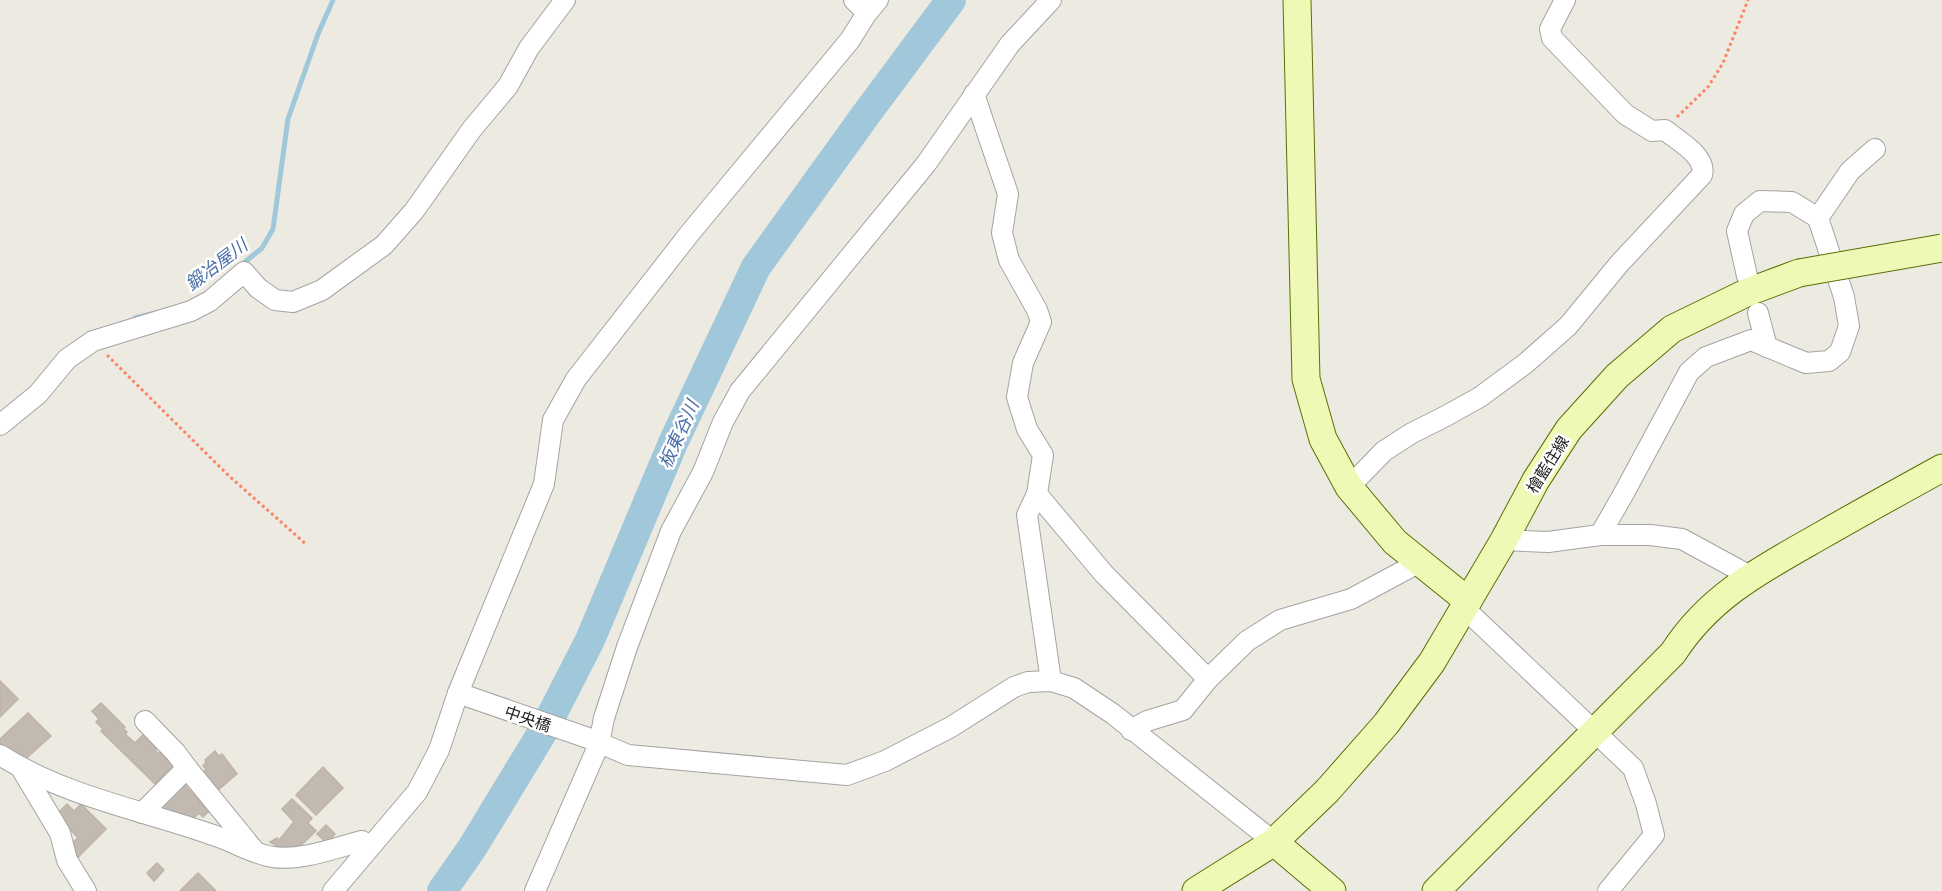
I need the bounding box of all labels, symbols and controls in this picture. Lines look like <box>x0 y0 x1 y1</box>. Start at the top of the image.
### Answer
water label: 鍛冶屋川 <box>181 232 253 294</box>
water label: 板東谷川 <box>653 395 704 471</box>
street label: 檜藍住線 <box>1522 432 1572 496</box>
street label: 中央橋 <box>502 701 554 735</box>

